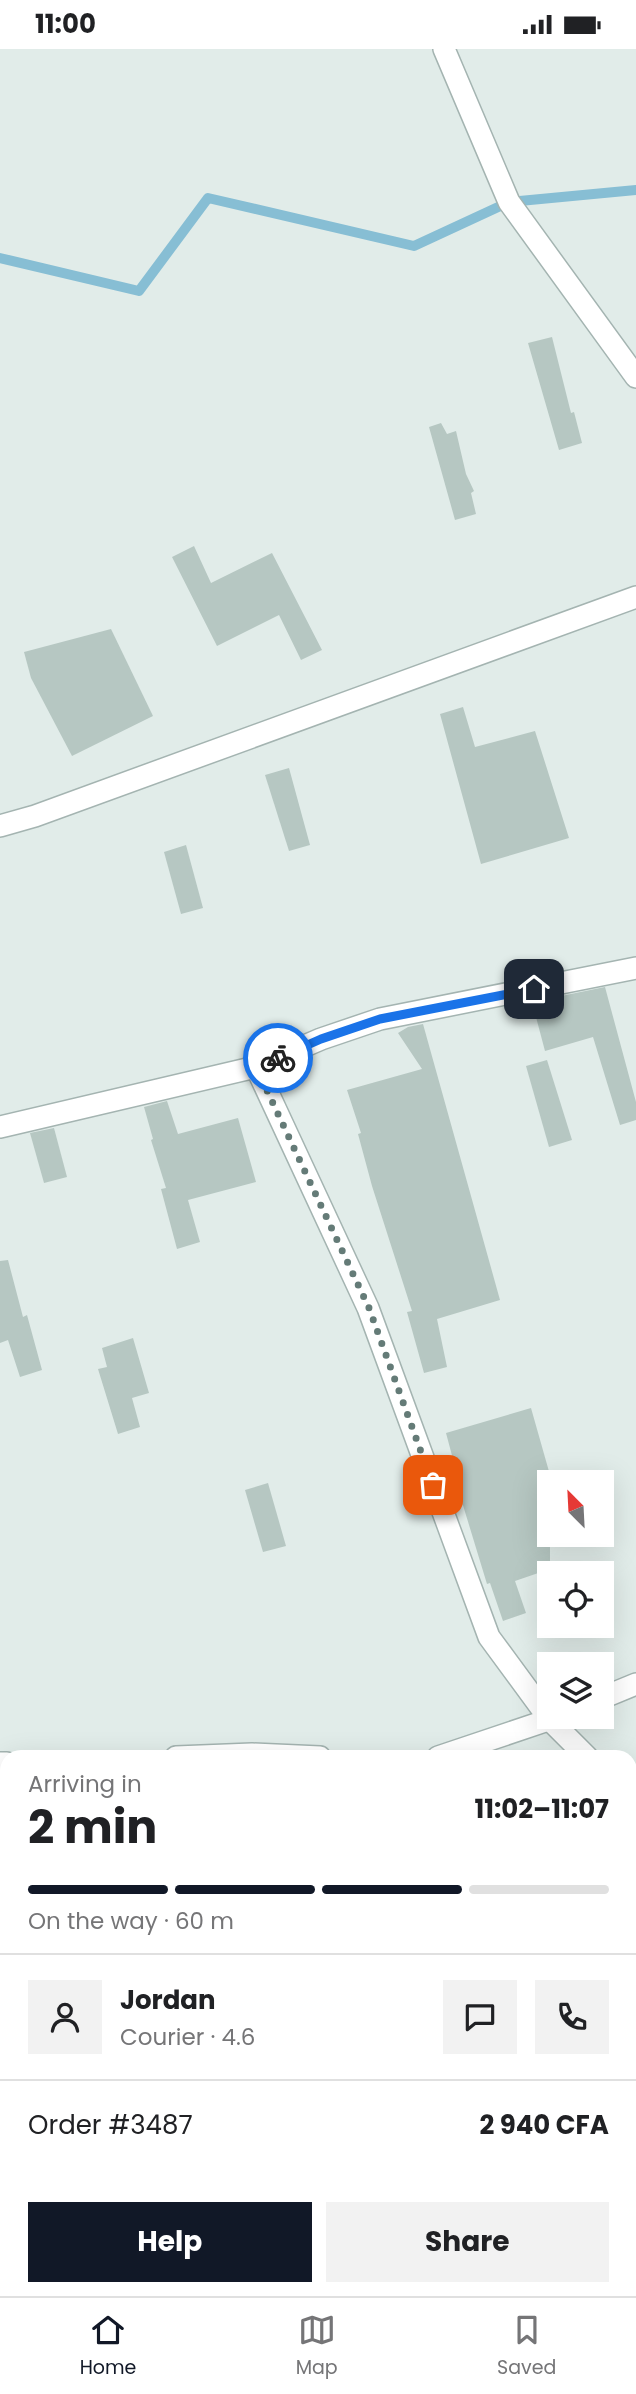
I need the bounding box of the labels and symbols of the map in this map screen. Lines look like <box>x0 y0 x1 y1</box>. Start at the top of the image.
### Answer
pin <box>504 959 564 1019</box>
courier <box>243 1023 313 1093</box>
pin <box>403 1455 463 1515</box>
north arrow <box>537 1470 614 1547</box>

